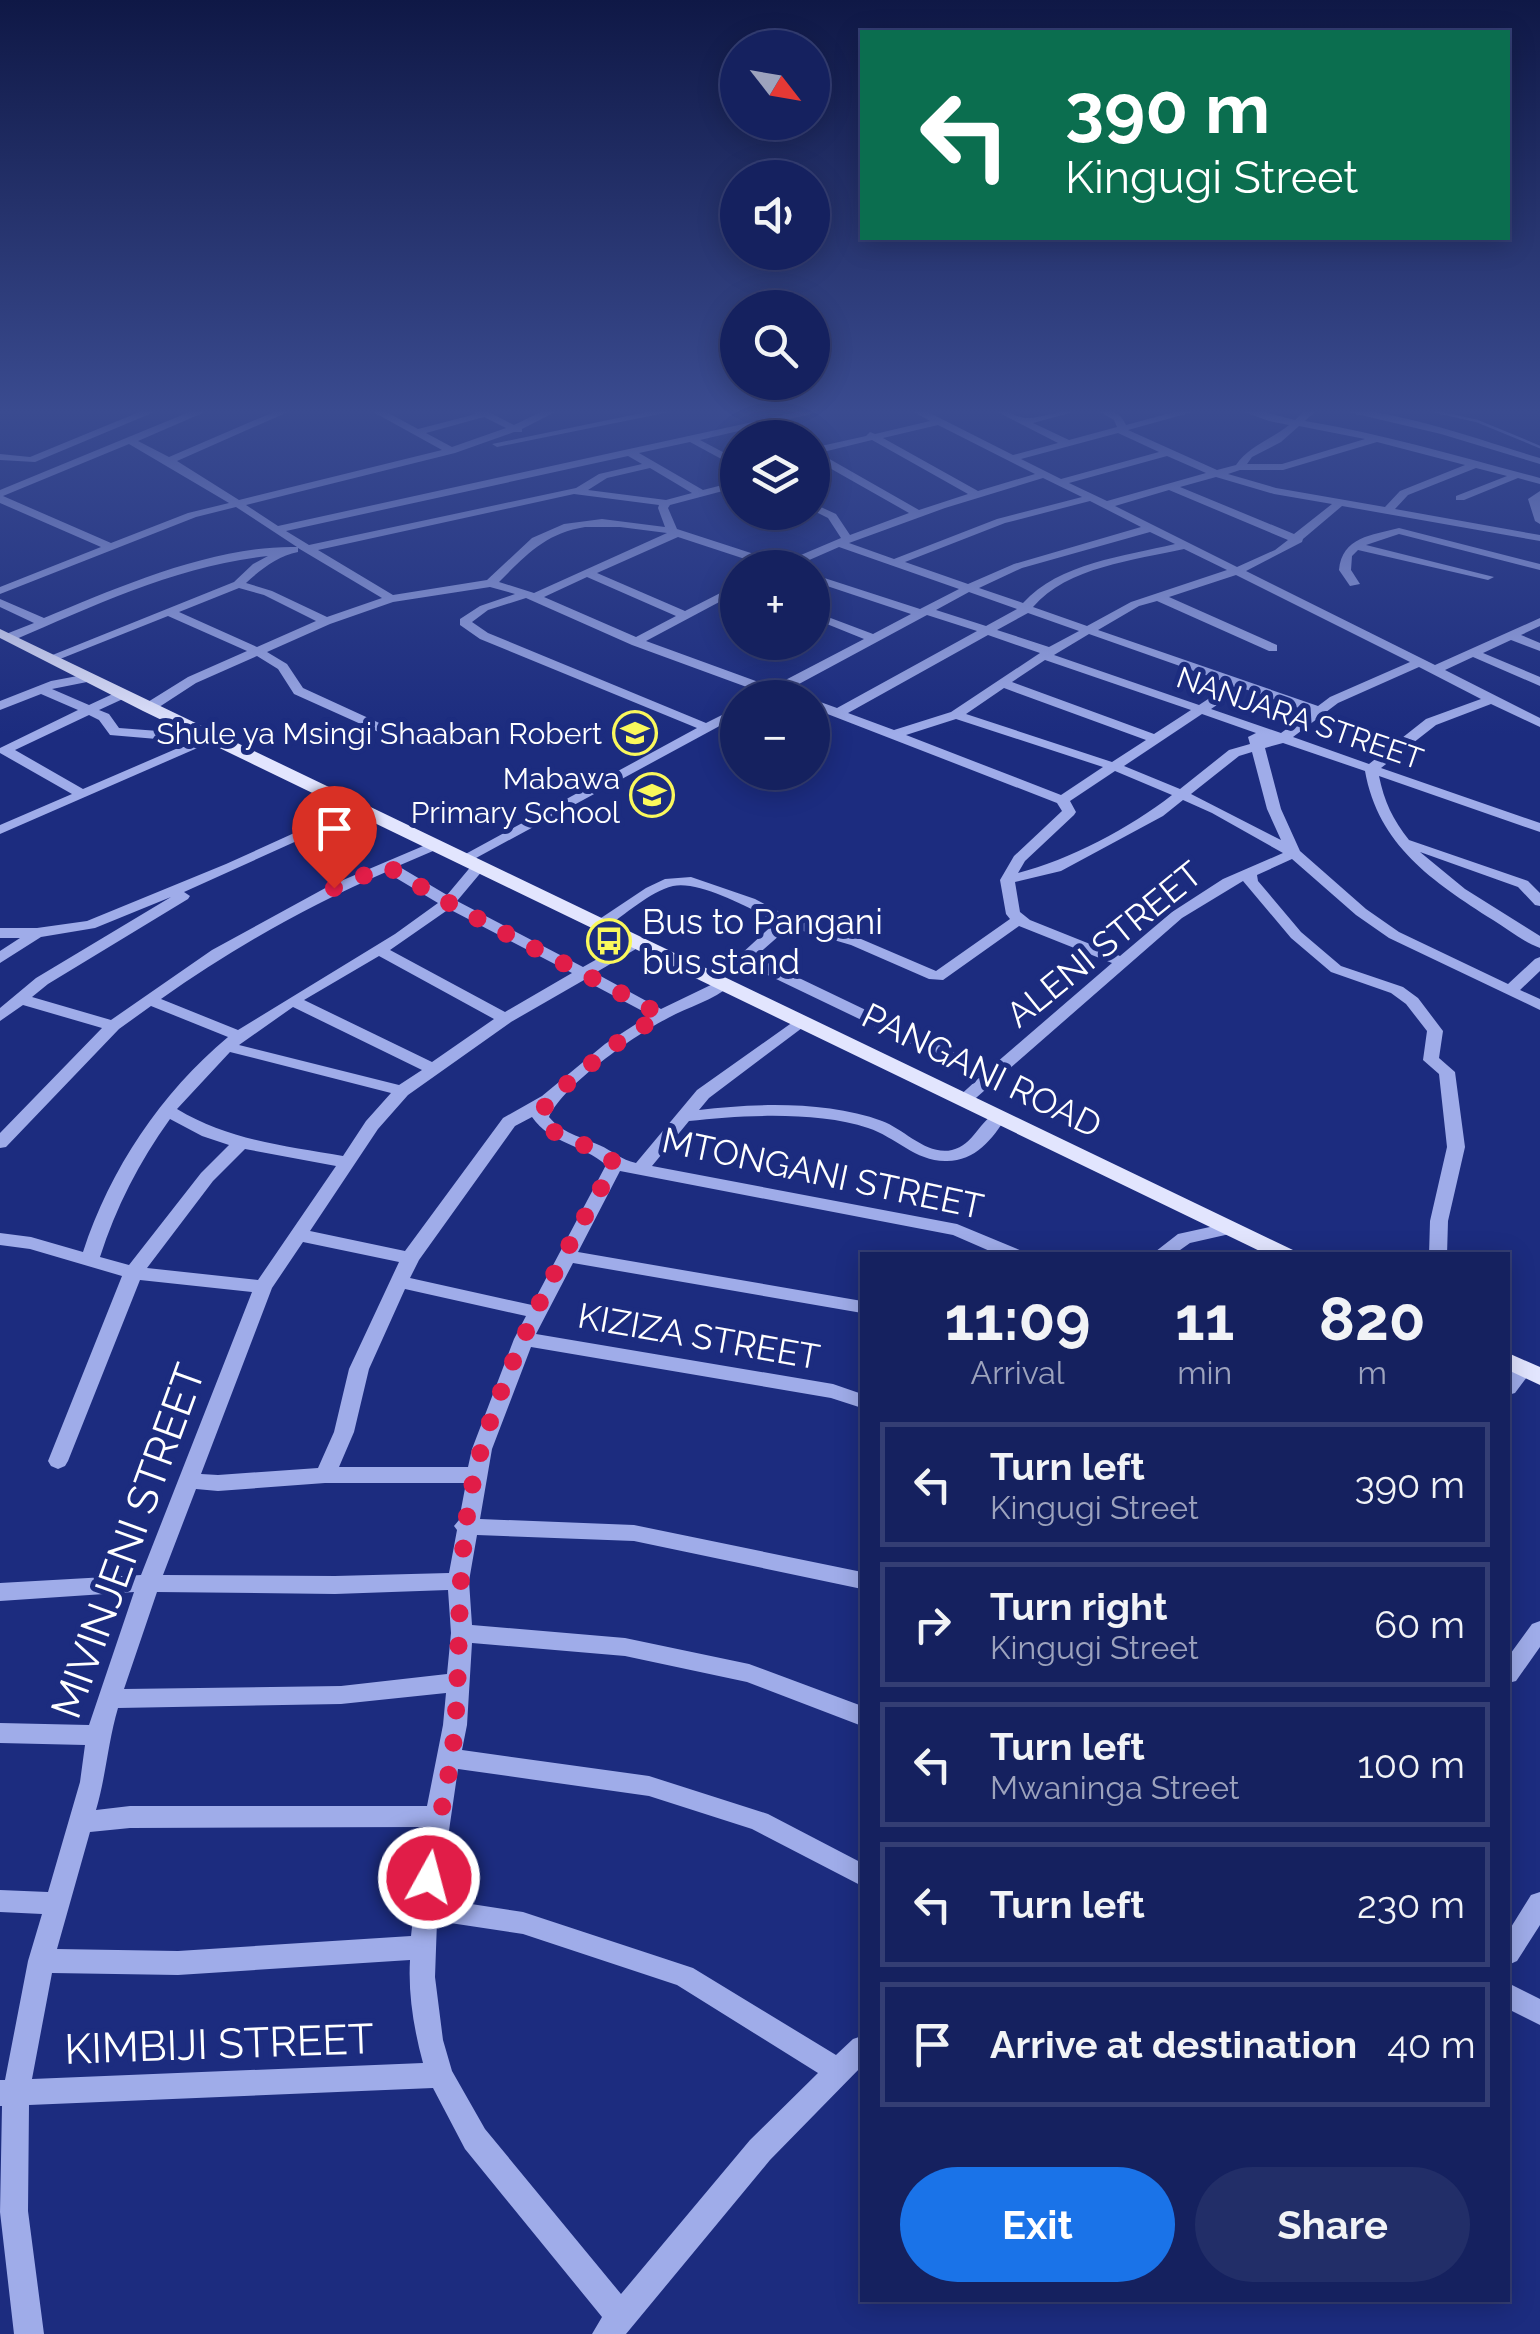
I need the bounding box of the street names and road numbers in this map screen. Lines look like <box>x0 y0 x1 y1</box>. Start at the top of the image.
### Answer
street label: NANJARA STREET <box>1172 659 1428 777</box>
street label: ALENI STREET <box>998 853 1210 1035</box>
street label: PANGANI ROAD <box>856 994 1108 1146</box>
street label: MTONGANI STREET <box>659 1119 987 1227</box>
street label: KIZIZA STREET <box>575 1295 823 1377</box>
street label: MIVINJENI STREET <box>41 1357 215 1725</box>
street label: KIMBIJI STREET <box>64 2014 374 2074</box>

